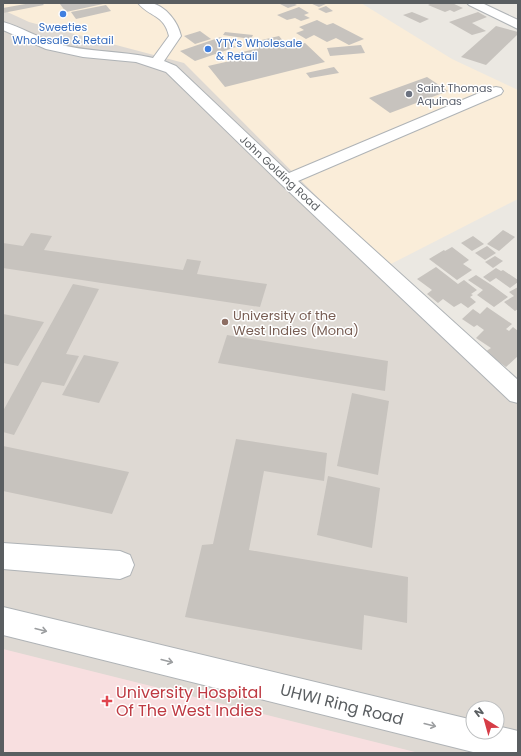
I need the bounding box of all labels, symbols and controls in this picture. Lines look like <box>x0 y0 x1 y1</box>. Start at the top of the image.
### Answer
marker: Sweeties Wholesale & Retail <box>58 9 68 19</box>
place label: Sweeties Wholesale & Retail <box>12 19 114 48</box>
place label: YTY's Wholesale & Retail <box>216 35 302 64</box>
marker: YTY's Wholesale & Retail <box>203 44 213 54</box>
place label: Saint Thomas Aquinas <box>417 80 492 109</box>
marker: Saint Thomas Aquinas <box>404 89 414 99</box>
street label: John Golding Road <box>236 132 324 214</box>
place label: University of the West Indies (Mona) <box>233 306 359 340</box>
marker: University of the West Indies (Mona) <box>220 317 230 327</box>
one-way arrow <box>34 627 47 635</box>
one-way arrow <box>160 658 173 665</box>
street label: UHWI Ring Road <box>278 678 406 731</box>
place label: University Hospital Of The West Indies <box>116 681 262 722</box>
marker: University Hospital Of The West Indies <box>101 695 113 707</box>
north arrow <box>465 700 505 740</box>
text: N <box>471 703 487 721</box>
one-way arrow <box>423 722 436 729</box>

